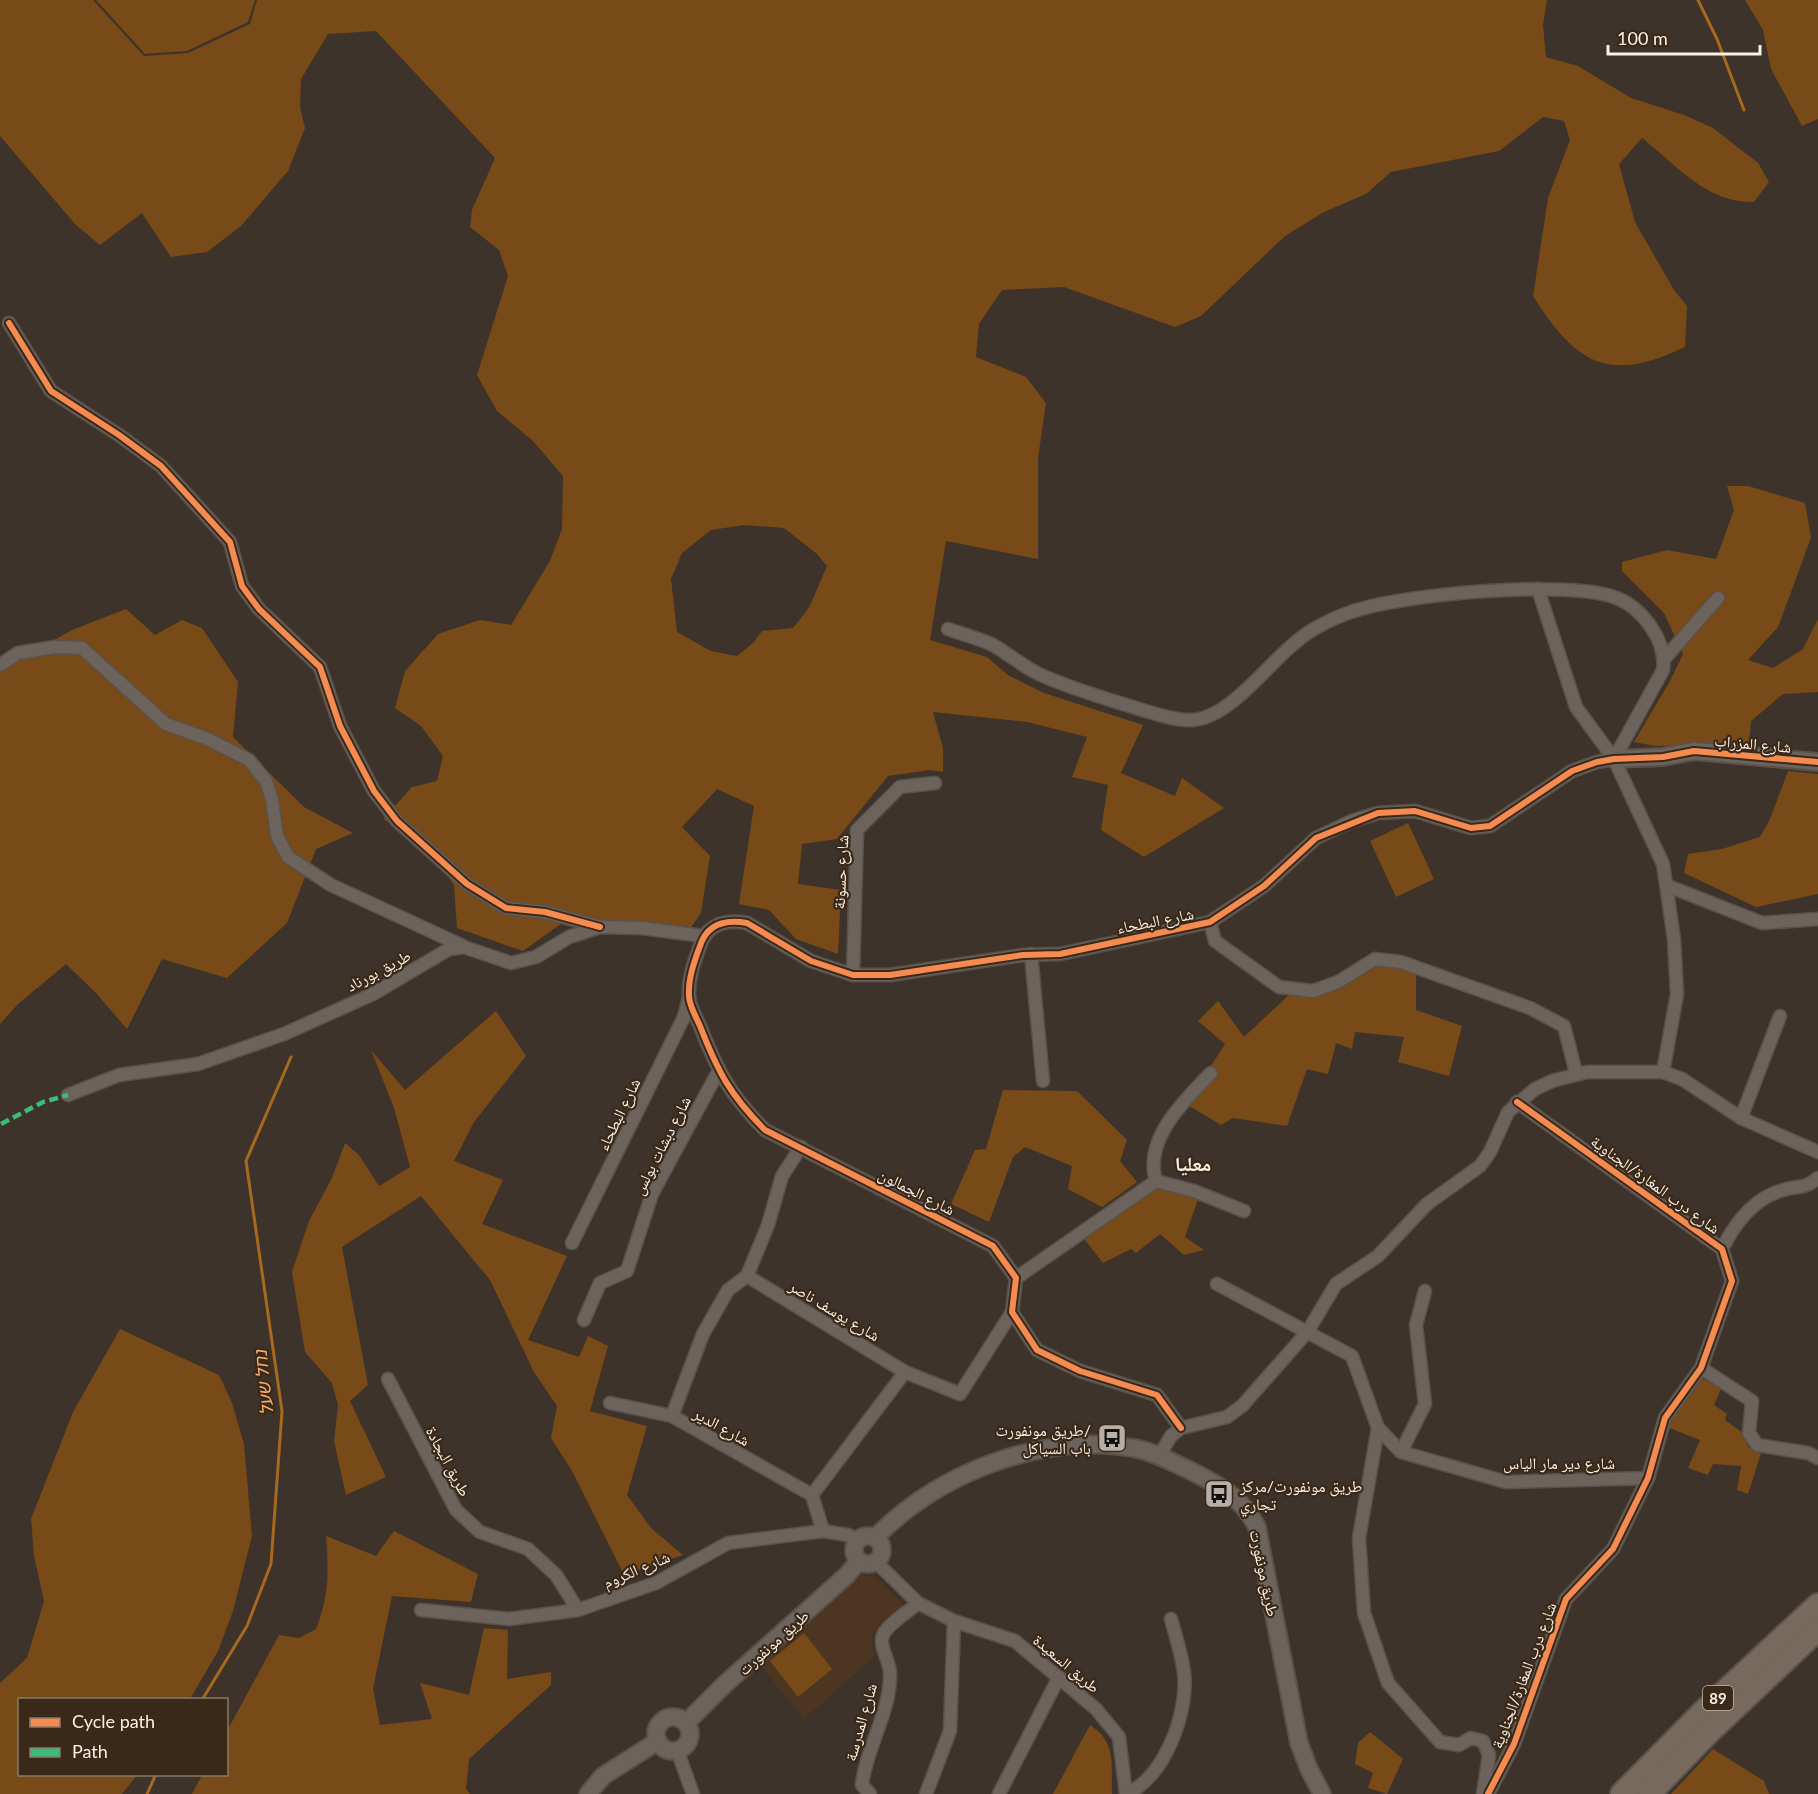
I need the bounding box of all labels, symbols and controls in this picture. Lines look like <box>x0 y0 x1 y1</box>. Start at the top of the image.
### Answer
scale bar <box>1608 18 1760 56</box>
text: 100 m <box>1617 27 1668 49</box>
street label: شارع المزراب <box>1714 730 1792 758</box>
street label: شارع حسونة <box>829 834 853 910</box>
street label: شارع البطحاء <box>1115 903 1196 939</box>
street label: طريق بورناد <box>343 945 414 997</box>
street label: شارع البطحاء <box>592 1075 645 1154</box>
street label: شارع دبشات بولس <box>628 1092 696 1198</box>
street label: شارع درب المغارة/الجناوية <box>1587 1131 1724 1239</box>
district label: معليا <box>1175 1151 1211 1176</box>
street label: شارع الجمالون <box>875 1164 958 1220</box>
street label: شارع يوسف ناصر <box>784 1275 884 1346</box>
water label: נחל שעל <box>249 1348 277 1417</box>
street label: شارع الدير <box>689 1402 753 1451</box>
place label: طريق مونفورت/ باب السياكل <box>995 1420 1091 1459</box>
bus stop icon: طريق مونفورت/ باب السياكل <box>1096 1422 1128 1454</box>
street label: طريق البجادة <box>421 1423 475 1500</box>
street label: شارع دير مار الياس <box>1503 1453 1615 1474</box>
place label: طريق مونفورت/مركز تجاري <box>1239 1476 1362 1517</box>
bus stop icon: طريق مونفورت/مركز تجاري <box>1203 1478 1235 1510</box>
street label: طريق مونفورت <box>1245 1528 1283 1619</box>
street label: شارع الكروم <box>600 1546 673 1593</box>
street label: شارع درب المغارة/الجناوية <box>1486 1599 1562 1751</box>
street label: طريق مونفورت <box>734 1605 813 1680</box>
street label: طريق السعيدة <box>1029 1630 1104 1698</box>
street label: شارع المدرسة <box>840 1681 882 1764</box>
road number: 89 <box>1703 1686 1733 1710</box>
legend <box>18 1698 228 1776</box>
text: Cycle path <box>72 1710 155 1732</box>
text: Path <box>72 1740 108 1762</box>

